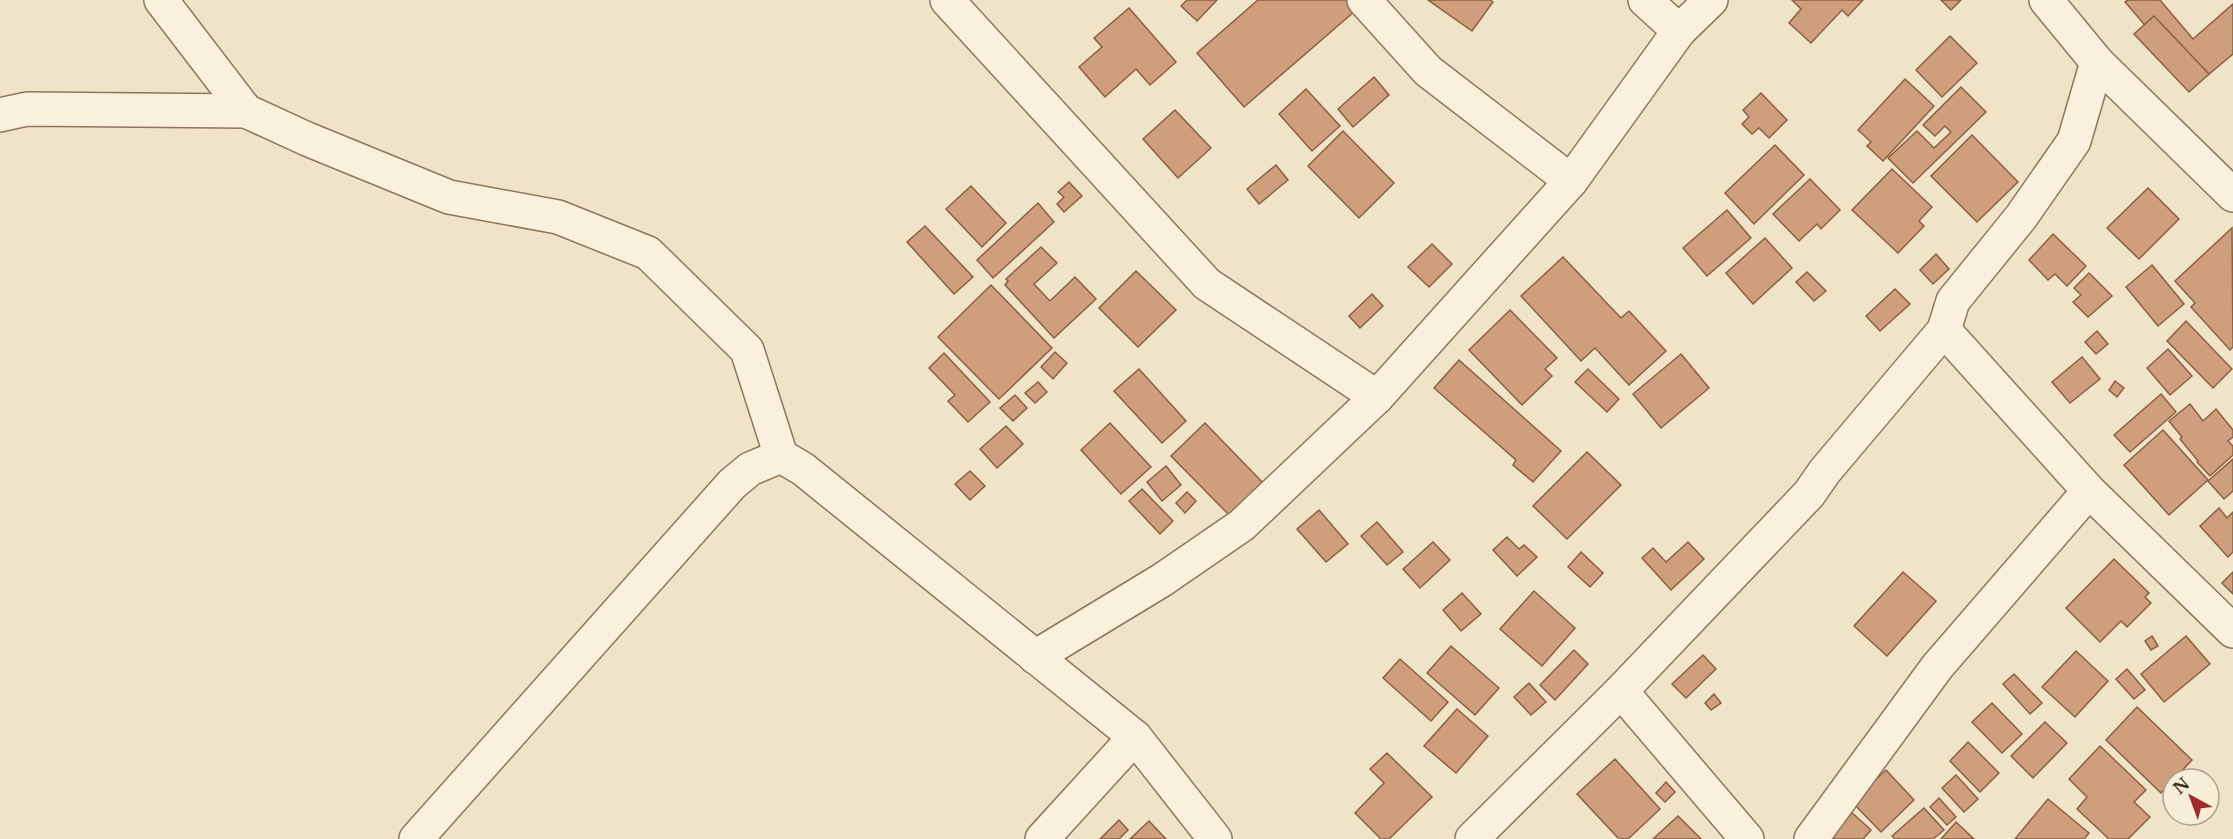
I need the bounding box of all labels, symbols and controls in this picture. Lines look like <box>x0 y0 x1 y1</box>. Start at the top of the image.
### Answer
north arrow <box>2161 767 2221 827</box>
text: N <box>2169 773 2193 798</box>

